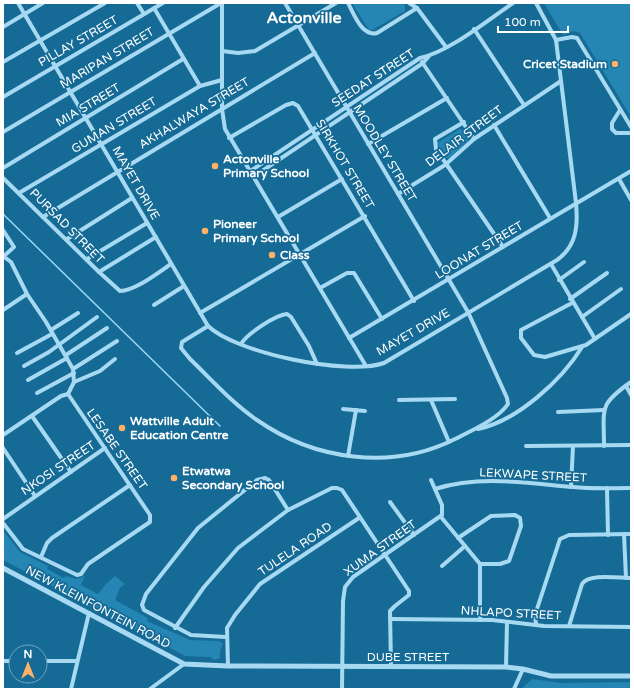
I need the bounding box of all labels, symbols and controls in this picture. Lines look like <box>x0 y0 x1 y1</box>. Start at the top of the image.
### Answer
district label: Actonville <box>266 8 342 28</box>
scale bar <box>498 8 568 34</box>
street label: PILLAY STREET <box>36 12 121 69</box>
text: 100 m <box>504 15 541 29</box>
street label: MARIPAN STREET <box>57 24 157 92</box>
street label: SEEDAT STREET <box>329 46 417 110</box>
place label: Cricet Stadium <box>523 57 607 71</box>
marker: Cricet Stadium <box>610 59 620 69</box>
street label: AKHALWAYA STREET <box>136 74 252 152</box>
street label: MIA STREET <box>53 80 123 130</box>
street label: GUMAN STREET <box>69 94 160 156</box>
street label: MOODLEY STREET <box>350 102 420 205</box>
street label: DELAIR STREET <box>423 102 506 170</box>
street label: SIRKHOT STREET <box>313 117 378 212</box>
street label: MAYET DRIVE <box>109 144 163 223</box>
place label: Actonville Primary School <box>223 152 309 181</box>
marker: Actonville Primary School <box>210 161 220 171</box>
street label: PURSAD STREET <box>27 186 108 267</box>
place label: Pioneer Primary School <box>213 217 299 246</box>
street label: LOONAT STREET <box>432 218 526 282</box>
marker: Pioneer Primary School <box>200 226 210 236</box>
place label: Class <box>280 248 310 262</box>
marker: Class <box>267 250 277 260</box>
street label: MAYET DRIVE <box>374 305 453 359</box>
street label: LESABE STREET <box>84 406 150 493</box>
place label: Wattville Adult Education Centre <box>130 414 229 442</box>
marker: Wattville Adult Education Centre <box>117 423 127 433</box>
street label: NKOSI STREET <box>18 438 98 498</box>
place label: Etwatwa Secondary School <box>182 464 284 493</box>
street label: LEKWAPE STREET <box>479 465 588 485</box>
marker: Etwatwa Secondary School <box>169 473 179 483</box>
street label: XUMA STREET <box>341 517 420 579</box>
street label: TULELA ROAD <box>256 519 334 579</box>
street label: NEW KLEINFONTEIN ROAD <box>23 563 173 651</box>
street label: NHLAPO STREET <box>460 603 562 623</box>
north arrow <box>8 644 48 684</box>
text: N <box>24 648 32 661</box>
street label: DUBE STREET <box>367 650 450 664</box>

